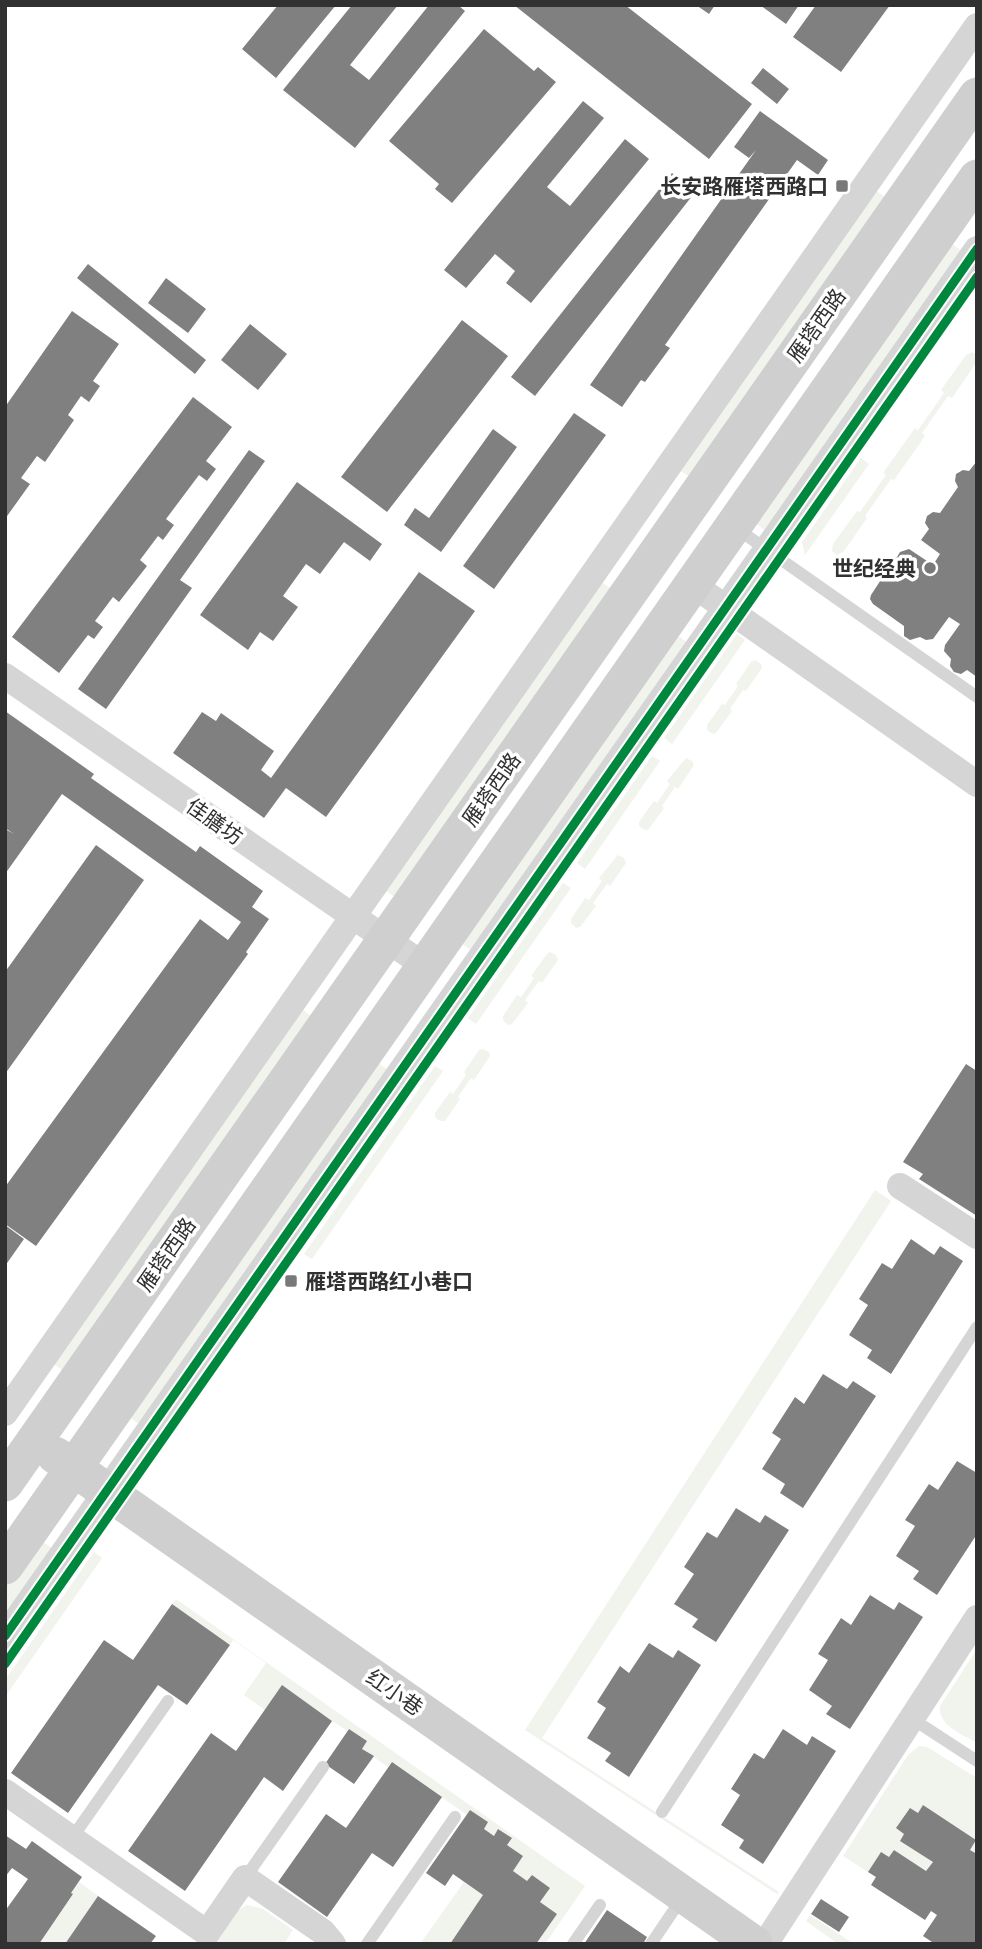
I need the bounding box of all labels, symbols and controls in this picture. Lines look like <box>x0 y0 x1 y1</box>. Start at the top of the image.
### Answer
place label: 长安路雁塔西路口 <box>660 170 828 202</box>
marker: 长安路雁塔西路口 <box>834 178 850 194</box>
street label: 雁塔西路 <box>779 281 853 369</box>
place label: 世纪经典 <box>832 552 916 584</box>
marker: 世纪经典 <box>922 560 938 576</box>
street label: 雁塔西路 <box>454 745 528 833</box>
street label: 佳膳坊 <box>180 790 250 852</box>
street label: 雁塔西路 <box>129 1210 203 1298</box>
place label: 雁塔西路红小巷口 <box>305 1265 473 1297</box>
marker: 雁塔西路红小巷口 <box>283 1273 299 1289</box>
street label: 红小巷 <box>360 1661 430 1723</box>

